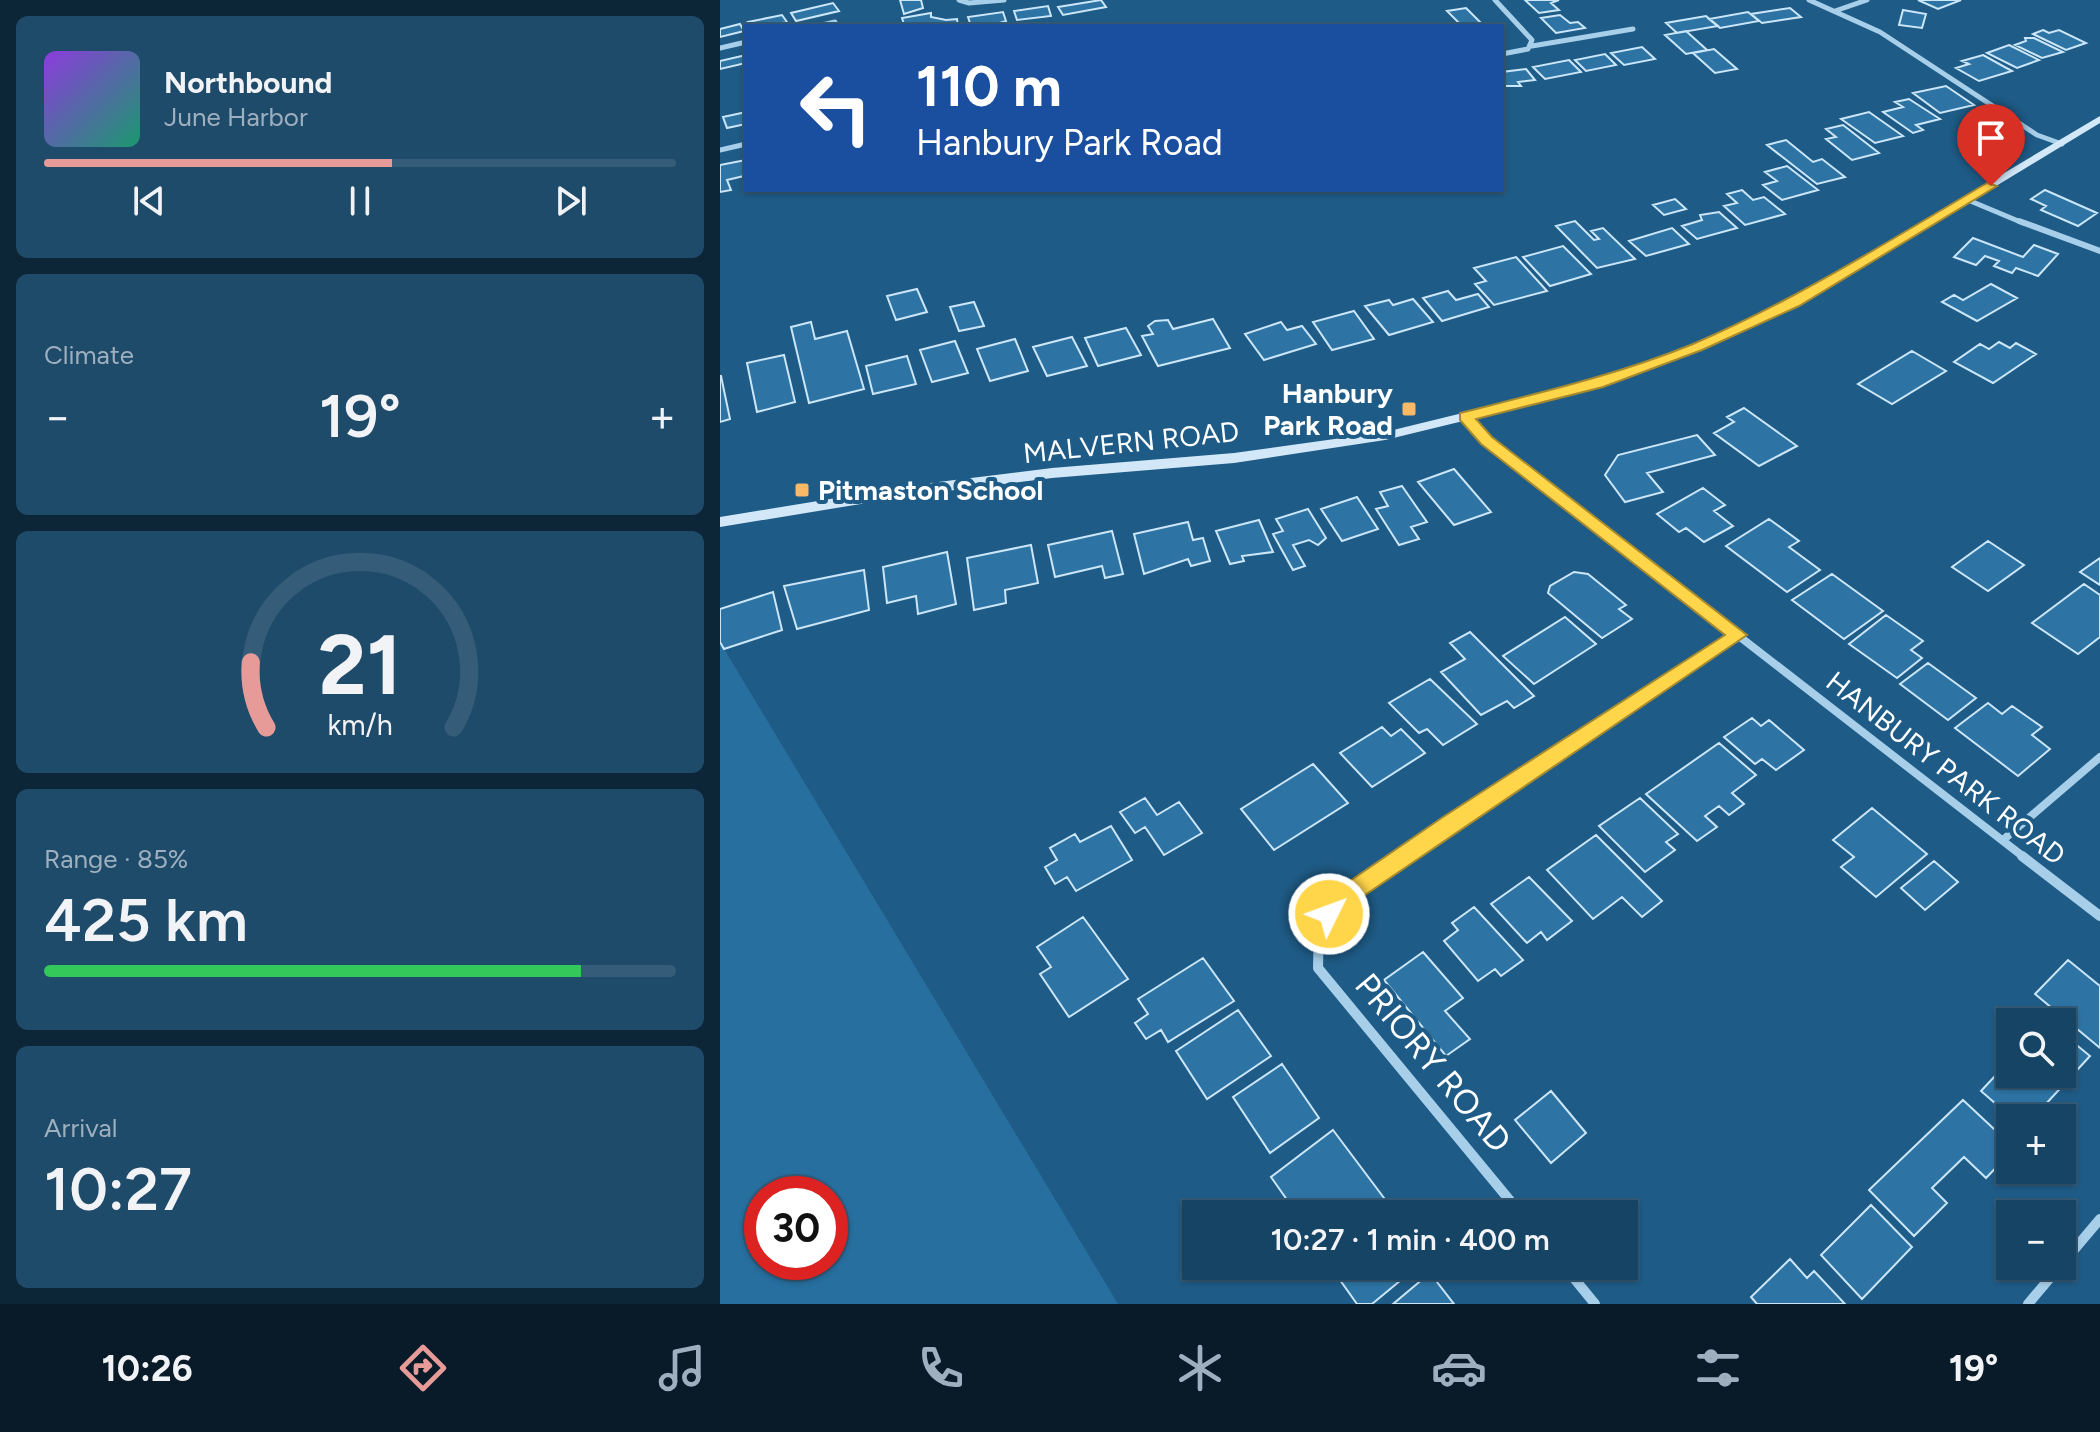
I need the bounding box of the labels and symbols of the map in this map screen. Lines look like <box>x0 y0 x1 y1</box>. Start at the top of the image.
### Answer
pin <box>1957 104 2025 186</box>
place label: Hanbury Park Road <box>1263 376 1394 442</box>
marker: Hanbury Park Road <box>1400 400 1418 418</box>
street label: MALVERN ROAD <box>1021 414 1241 470</box>
place label: Pitmaston School <box>818 473 1043 507</box>
marker: Pitmaston School <box>793 481 811 499</box>
street label: HANBURY PARK ROAD <box>1820 664 2072 872</box>
position arrow <box>1287 872 1371 956</box>
street label: PRIORY ROAD <box>1346 965 1520 1161</box>
speed limit sign: 30 <box>744 1176 848 1280</box>

